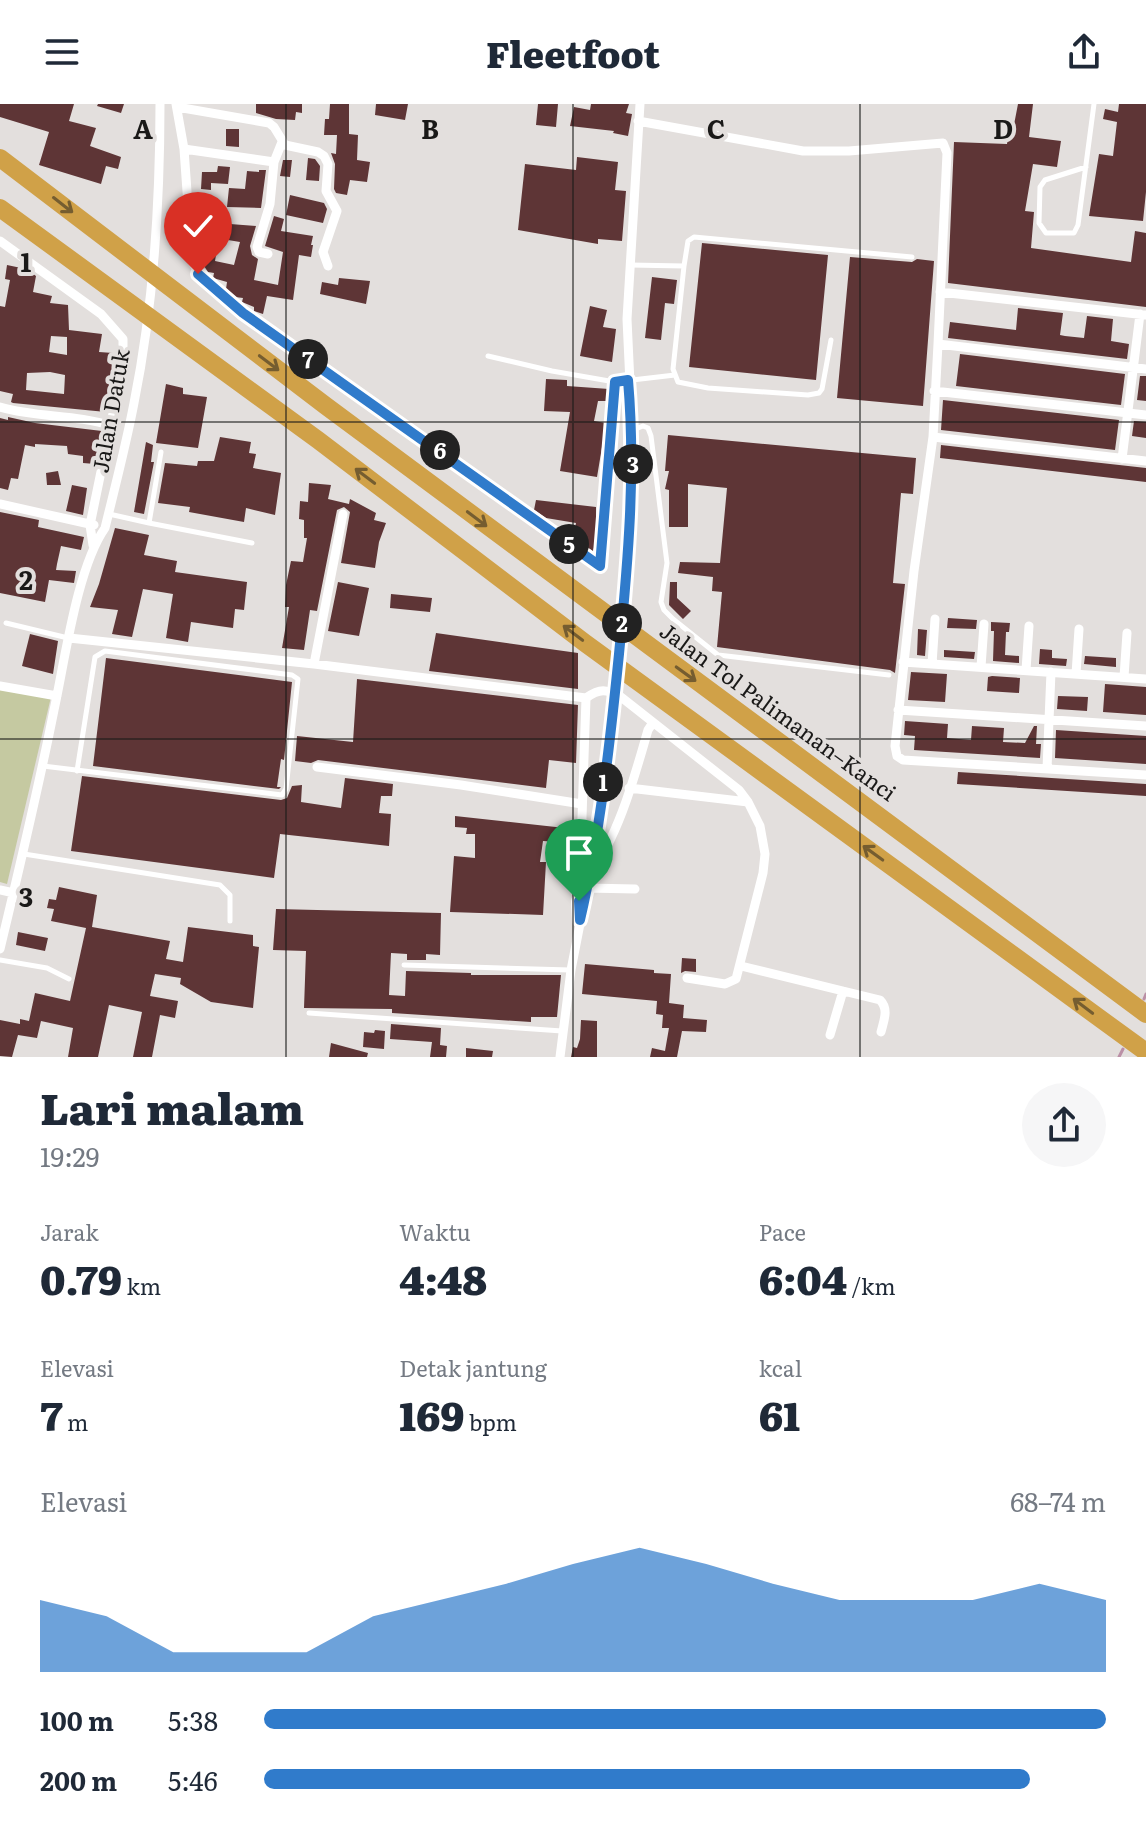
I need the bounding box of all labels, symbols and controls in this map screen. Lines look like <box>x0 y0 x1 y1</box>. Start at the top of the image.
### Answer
text: Fleetfoot <box>486 26 660 79</box>
icon: menu <box>40 30 84 74</box>
icon: share <box>1062 30 1106 74</box>
text: A <box>133 108 153 147</box>
text: B <box>421 108 439 147</box>
text: C <box>707 108 725 147</box>
text: D <box>993 108 1013 147</box>
pin <box>164 192 232 274</box>
one-way arrow <box>52 196 73 213</box>
icon: check <box>176 204 220 248</box>
text: 1 <box>21 241 32 280</box>
pin: 7 <box>288 339 328 379</box>
text: 7 <box>302 342 314 375</box>
street label: Jalan Datuk <box>82 346 137 475</box>
one-way arrow <box>258 355 279 372</box>
pin: 6 <box>420 430 460 470</box>
text: 6 <box>434 433 446 466</box>
pin: 3 <box>613 444 653 484</box>
text: 3 <box>627 447 639 480</box>
one-way arrow <box>355 468 377 485</box>
one-way arrow <box>466 510 487 527</box>
pin: 5 <box>549 524 589 564</box>
text: 5 <box>563 527 575 560</box>
text: 2 <box>19 559 33 598</box>
pin: 2 <box>602 603 642 643</box>
text: 2 <box>616 606 628 639</box>
street label: Jalan Tol Palimanan–Kanci <box>654 614 904 808</box>
one-way arrow <box>563 625 584 642</box>
one-way arrow <box>674 666 696 682</box>
pin: 1 <box>583 762 623 802</box>
text: 1 <box>598 765 608 798</box>
pin <box>545 819 613 901</box>
icon: arrive <box>557 831 601 875</box>
one-way arrow <box>863 844 885 861</box>
text: 3 <box>19 876 33 915</box>
one-way arrow <box>1073 998 1095 1014</box>
text: Lari malam <box>40 1073 304 1139</box>
button: share <box>1022 1083 1106 1167</box>
text: 19:29 <box>40 1136 99 1175</box>
text: Jarak <box>40 1215 99 1248</box>
text: Waktu <box>399 1215 471 1248</box>
text: Pace <box>759 1215 806 1248</box>
text: 0.79 <box>40 1248 122 1307</box>
text: 4:48 <box>399 1248 487 1307</box>
text: 6:04 <box>759 1248 847 1307</box>
text: km <box>122 1269 161 1302</box>
text: /km <box>847 1269 896 1302</box>
text: Elevasi <box>40 1351 114 1384</box>
text: Detak jantung <box>399 1351 547 1384</box>
text: kcal <box>759 1351 802 1384</box>
text: 7 <box>40 1384 63 1443</box>
text: 169 <box>399 1384 465 1443</box>
text: 61 <box>759 1384 800 1443</box>
text: m <box>63 1405 88 1438</box>
text: bpm <box>465 1405 517 1438</box>
text: Elevasi <box>40 1481 127 1520</box>
text: 68–74 m <box>1010 1481 1106 1520</box>
text: 100 m <box>40 1700 114 1739</box>
text: 5:38 <box>168 1700 218 1739</box>
text: 200 m <box>40 1760 117 1799</box>
text: 5:46 <box>168 1760 218 1799</box>

